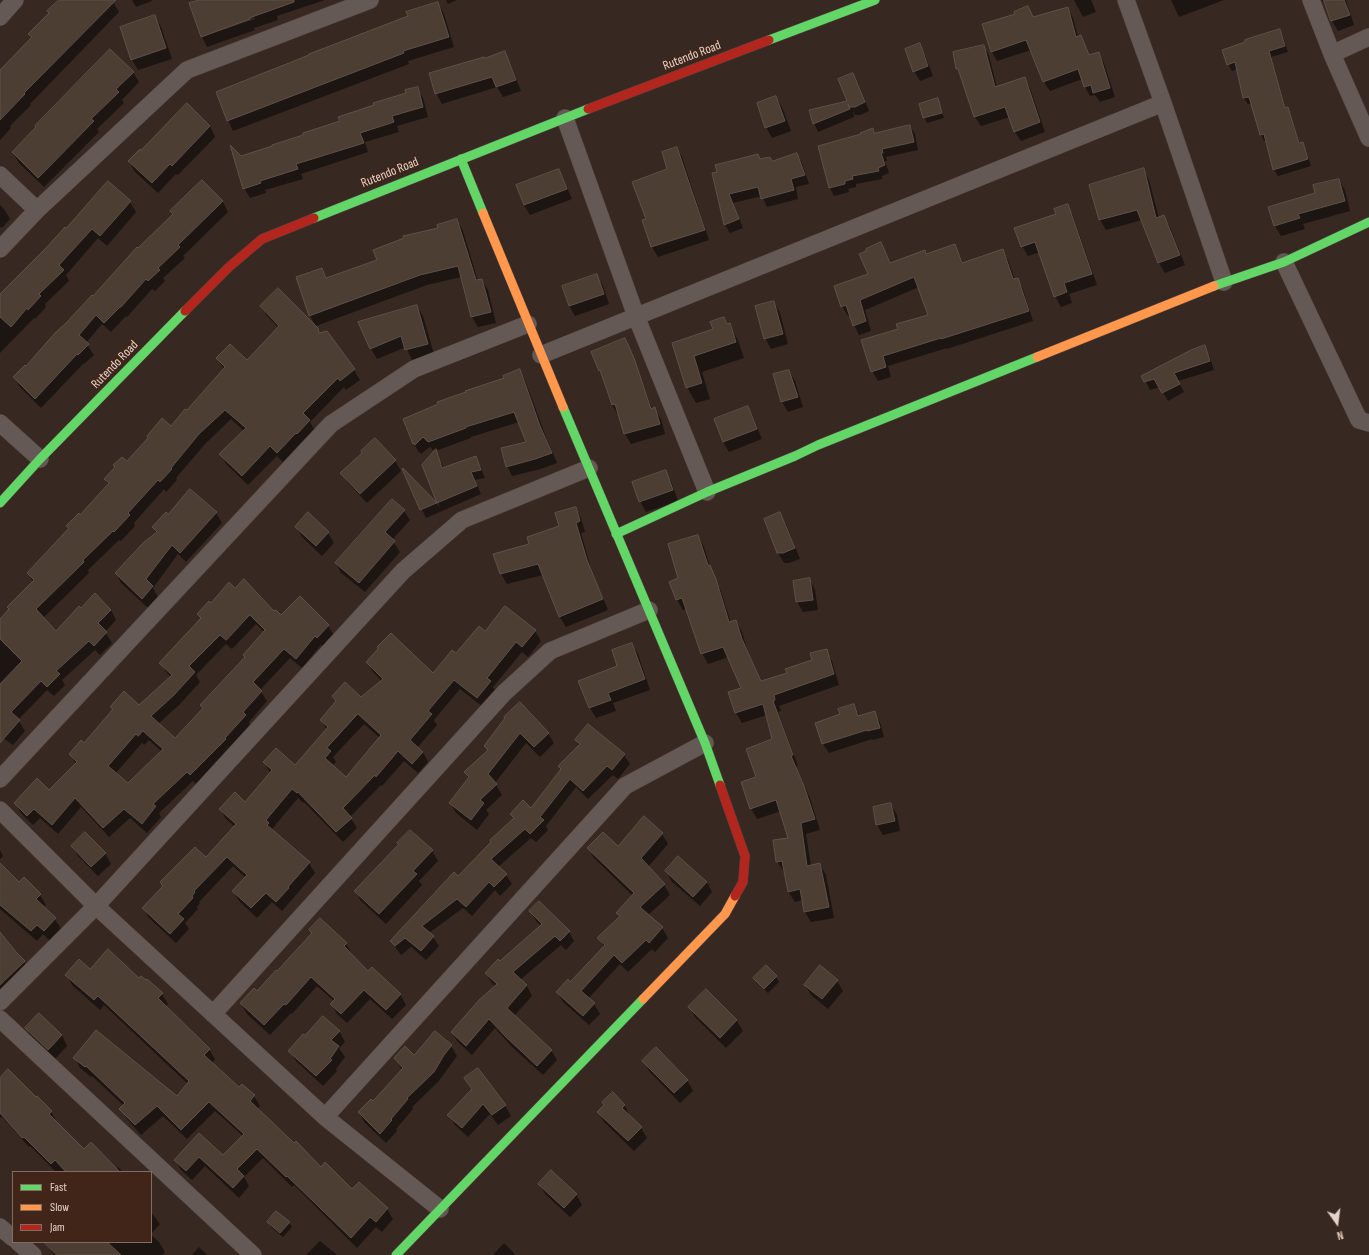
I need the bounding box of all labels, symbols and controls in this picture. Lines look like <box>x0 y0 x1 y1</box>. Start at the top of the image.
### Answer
street label: Rutendo Road <box>661 38 723 74</box>
street label: Rutendo Road <box>359 154 421 192</box>
street label: Rutendo Road <box>88 338 142 392</box>
legend <box>12 1171 152 1243</box>
text: Fast <box>50 1180 67 1195</box>
text: Slow <box>50 1200 69 1215</box>
north arrow <box>1317 1203 1357 1243</box>
text: Jam <box>50 1220 65 1235</box>
text: N <box>1336 1228 1344 1242</box>

